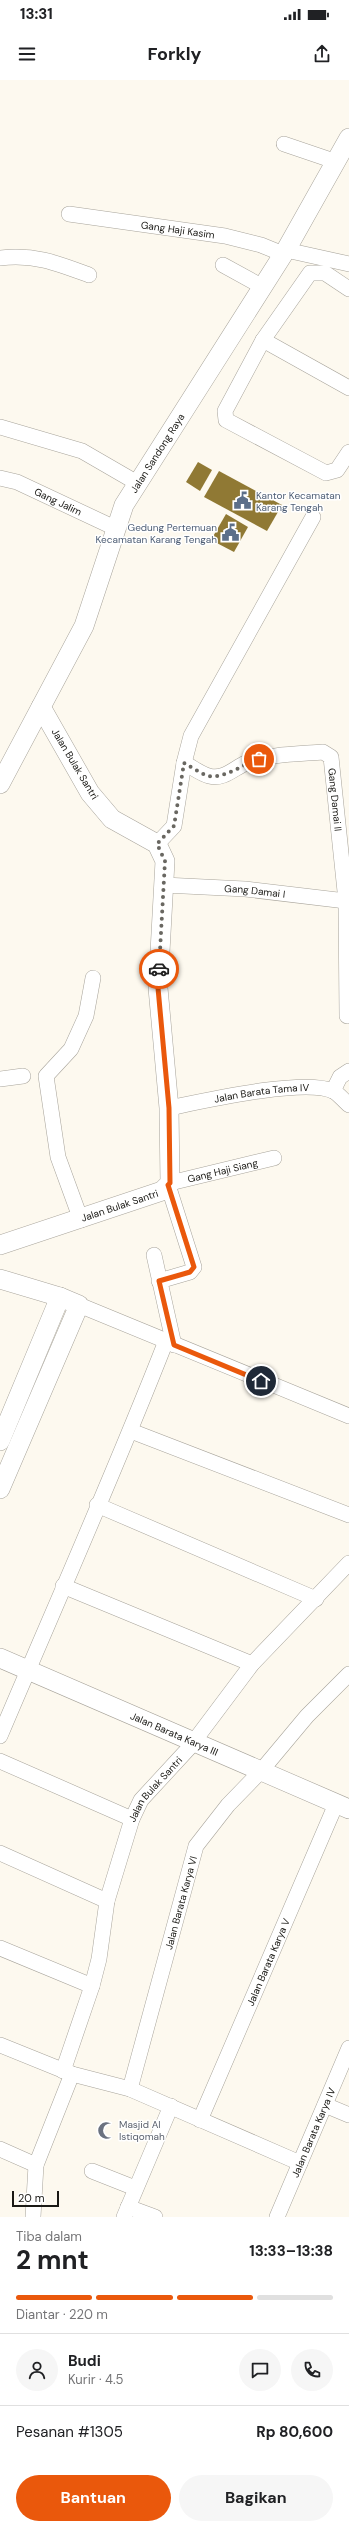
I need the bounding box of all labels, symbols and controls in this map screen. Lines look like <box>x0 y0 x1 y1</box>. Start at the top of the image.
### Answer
text: 13:31 <box>20 4 53 24</box>
text: Forkly <box>148 42 201 66</box>
icon: menu <box>16 43 38 65</box>
icon: share <box>311 43 333 65</box>
street label: Gang Haji Kasim <box>140 218 216 241</box>
street label: Jalan Sandong Raya <box>127 411 187 495</box>
street label: Gang Jalim <box>32 485 84 518</box>
place label: Kantor Kecamatan Karang Tengah <box>256 489 341 514</box>
public building icon: Kantor Kecamatan Karang Tengah <box>233 491 253 511</box>
place label: Gedung Pertemuan Kecamatan Karang Tengah <box>96 521 217 546</box>
public building icon: Gedung Pertemuan Kecamatan Karang Tengah <box>220 523 240 543</box>
street label: Jalan Bulak Santri <box>49 726 101 802</box>
pin <box>242 742 276 776</box>
icon: bag <box>248 748 270 770</box>
street label: Gang Damai II <box>326 767 345 832</box>
street label: Gang Damai I <box>224 881 286 900</box>
courier <box>139 949 179 989</box>
icon: car <box>148 958 170 980</box>
street label: Jalan Barata Tama IV <box>213 1081 309 1105</box>
street label: Gang Haji Siang <box>186 1156 259 1185</box>
street label: Jalan Bulak Santri <box>79 1186 160 1224</box>
pin <box>244 1364 278 1398</box>
icon: home <box>250 1370 272 1392</box>
street label: Jalan Barata Karya III <box>129 1709 220 1758</box>
street label: Jalan Bulak Santri <box>125 1753 185 1824</box>
street label: Jalan Barata Karya VI <box>162 1855 199 1951</box>
street label: Jalan Barata Karya V <box>243 1916 293 2008</box>
street label: Jalan Barata Karya IV <box>288 2085 338 2179</box>
place label: Masjid Al Istiqomah <box>119 2118 165 2143</box>
mosque icon: Masjid Al Istiqomah <box>96 2120 116 2140</box>
scale bar <box>12 2189 59 2208</box>
text: 20 m <box>18 2191 44 2205</box>
text: Tiba dalam <box>16 2228 82 2245</box>
text: 13:33–13:38 <box>249 2241 333 2261</box>
text: 2 mnt <box>16 2243 89 2277</box>
text: Diantar · 220 m <box>16 2306 108 2323</box>
button: person <box>16 2349 58 2391</box>
button: chat <box>239 2349 281 2391</box>
button: phone <box>291 2349 333 2391</box>
text: Budi <box>68 2351 101 2371</box>
text: Kurir · 4.5 <box>68 2371 123 2388</box>
text: Pesanan #1305 <box>16 2422 123 2442</box>
text: Rp 80,600 <box>256 2422 333 2442</box>
button: Bantuan <box>16 2475 171 2521</box>
button: Bagikan <box>179 2475 333 2521</box>

